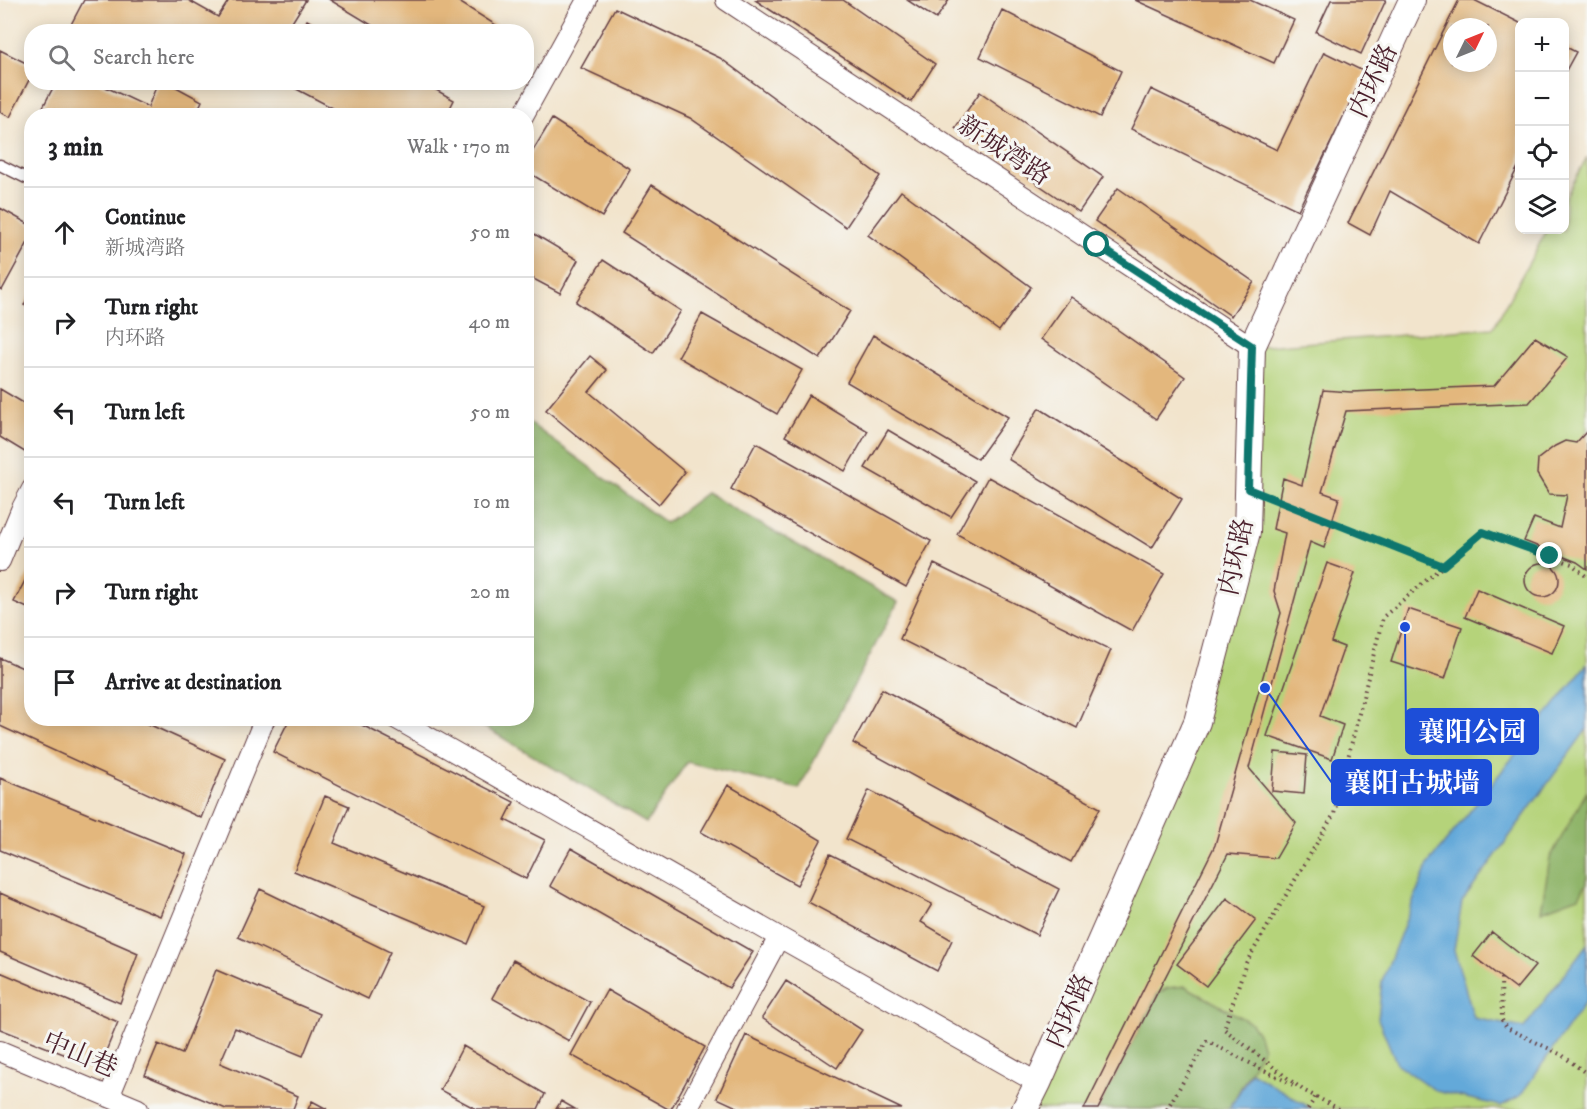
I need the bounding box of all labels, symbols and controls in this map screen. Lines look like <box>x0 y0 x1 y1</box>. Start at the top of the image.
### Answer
north arrow <box>1443 18 1497 72</box>
map controls <box>1515 18 1569 234</box>
button: + <box>1515 18 1569 72</box>
search box <box>24 24 534 90</box>
street label: 内环路 <box>1343 39 1405 123</box>
icon: search <box>45 41 78 74</box>
text: Search here <box>93 44 195 71</box>
button: − <box>1515 72 1569 126</box>
street label: 新城湾路 <box>951 109 1057 193</box>
button: locate <box>1515 126 1569 180</box>
text: 3 min <box>48 131 103 164</box>
text: Walk · 170 m <box>407 135 510 160</box>
button: layers <box>1515 180 1569 234</box>
text: Continue <box>105 204 186 231</box>
icon: ahead <box>48 216 81 249</box>
text: 50 m <box>470 220 510 245</box>
route start <box>1083 231 1109 257</box>
text: 新城湾路 <box>105 236 185 261</box>
text: Turn right <box>105 294 198 321</box>
icon: right <box>48 306 81 339</box>
text: 40 m <box>468 310 510 335</box>
text: 内环路 <box>105 326 165 351</box>
icon: left <box>48 396 81 429</box>
text: Turn left <box>105 399 185 426</box>
text: 50 m <box>470 400 510 425</box>
icon: left <box>48 486 81 519</box>
text: Turn left <box>105 489 185 516</box>
text: 10 m <box>473 490 510 515</box>
street label: 内环路 <box>1213 515 1261 599</box>
route end <box>1536 542 1562 568</box>
icon: right <box>48 576 81 609</box>
text: Turn right <box>105 579 198 606</box>
text: 20 m <box>470 580 510 605</box>
icon: arrive <box>48 666 81 699</box>
text: Arrive at destination <box>105 669 282 696</box>
callout: 襄阳公园 <box>1406 709 1538 754</box>
text: 襄阳公园 <box>1418 716 1526 750</box>
callout: 襄阳古城墙 <box>1332 760 1491 805</box>
text: 襄阳古城墙 <box>1345 767 1480 801</box>
street label: 内环路 <box>1039 969 1101 1053</box>
street label: 中山巷 <box>38 1025 122 1085</box>

